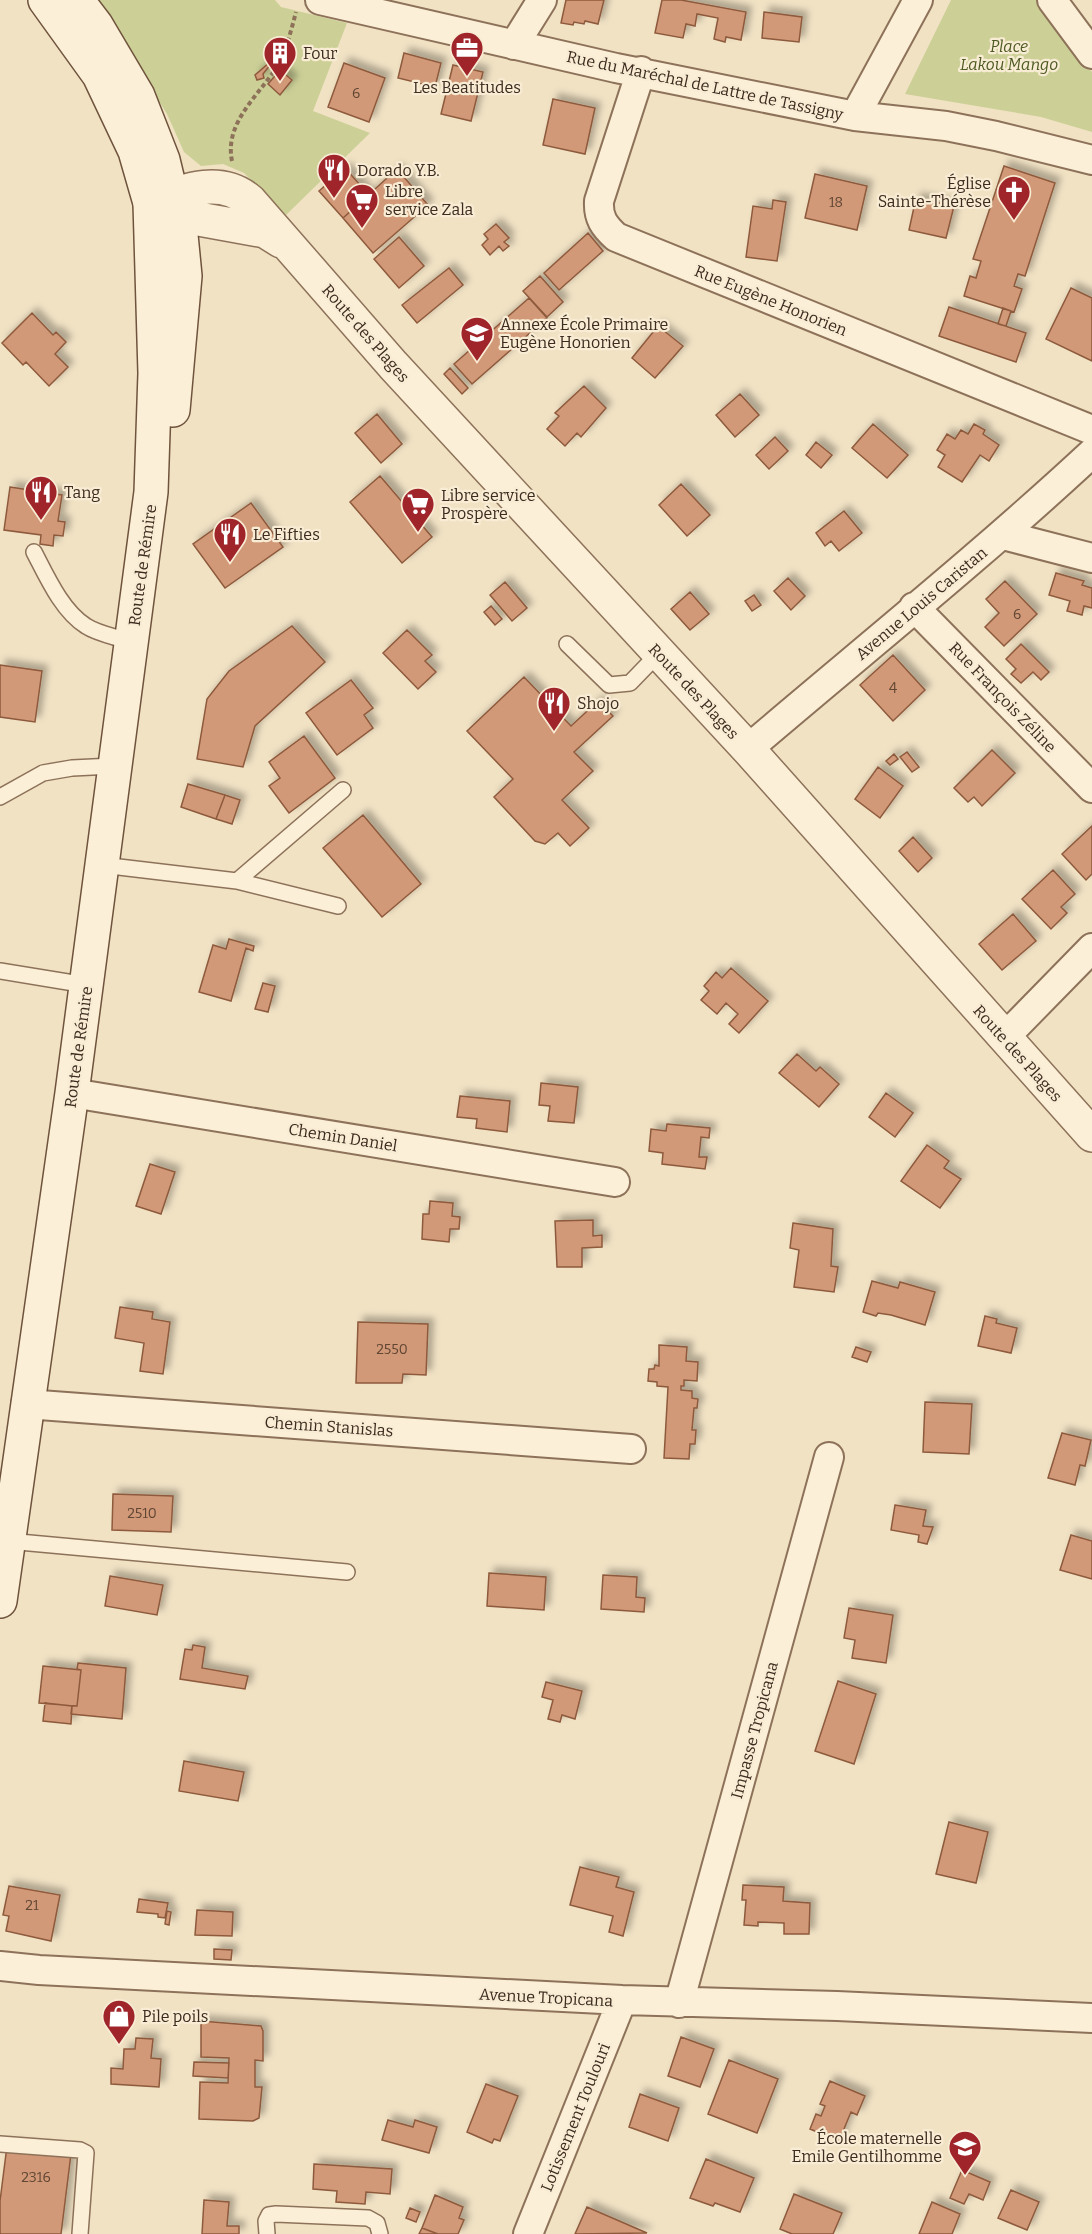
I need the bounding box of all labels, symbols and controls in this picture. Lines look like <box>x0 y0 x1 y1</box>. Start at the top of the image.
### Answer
office icon: Les Beatitudes <box>449 30 485 77</box>
building icon: Four <box>262 35 298 82</box>
park label: Place Lakou Mango <box>960 37 1058 74</box>
place label: Four <box>303 44 337 63</box>
street label: Rue du Maréchal de Lattre de Tassigny <box>565 47 845 124</box>
place label: Les Beatitudes <box>413 78 521 97</box>
house number: 6 <box>352 85 360 102</box>
restaurant icon: Dorado Y.B. <box>316 152 352 199</box>
place label: Dorado Y.B. <box>357 161 440 180</box>
place label: Église Sainte-Thérèse <box>878 173 991 211</box>
church icon: Église Sainte-Thérèse <box>996 174 1032 221</box>
supermarket icon: Libre service Zala <box>344 182 380 229</box>
place label: Libre service Zala <box>385 182 474 219</box>
house number: 18 <box>829 194 843 211</box>
street label: Rue Eugène Honorien <box>692 261 850 340</box>
street label: Route des Plages <box>318 280 413 386</box>
place label: Annexe École Primaire Eugène Honorien <box>500 314 668 352</box>
school or university icon: Annexe École Primaire Eugène Honorien <box>459 315 495 362</box>
restaurant icon: Tang <box>23 474 59 521</box>
place label: Tang <box>64 483 100 502</box>
supermarket icon: Libre service Prospère <box>400 486 436 533</box>
place label: Libre service Prospère <box>441 486 536 523</box>
street label: Route de Rémire <box>125 503 160 627</box>
restaurant icon: Le Fifties <box>212 516 248 563</box>
place label: Le Fifties <box>253 525 320 544</box>
street label: Avenue Louis Caristan <box>852 543 991 664</box>
house number: 6 <box>1013 606 1021 623</box>
street label: Rue François Zéline <box>945 638 1060 756</box>
street label: Route des Plages <box>645 640 743 743</box>
house number: 4 <box>889 680 897 697</box>
restaurant icon: Shojo <box>536 685 572 732</box>
place label: Shojo <box>577 694 619 713</box>
street label: Route de Rémire <box>61 985 96 1109</box>
street label: Route des Plages <box>969 1001 1066 1106</box>
street label: Chemin Daniel <box>287 1120 399 1156</box>
house number: 2550 <box>376 1341 408 1358</box>
street label: Chemin Stanislas <box>264 1413 394 1440</box>
house number: 2510 <box>127 1505 157 1522</box>
street label: Impasse Tropicana <box>727 1659 782 1801</box>
house number: 21 <box>25 1897 39 1914</box>
street label: Avenue Tropicana <box>478 1985 614 2011</box>
shop icon: Pile poils <box>101 1998 137 2045</box>
place label: Pile poils <box>142 2007 208 2026</box>
street label: Lotissement Toulouri <box>537 2040 614 2194</box>
place label: École maternelle Emile Gentilhomme <box>791 2128 942 2166</box>
school or university icon: École maternelle Emile Gentilhomme <box>947 2129 983 2176</box>
house number: 2316 <box>21 2169 51 2186</box>

